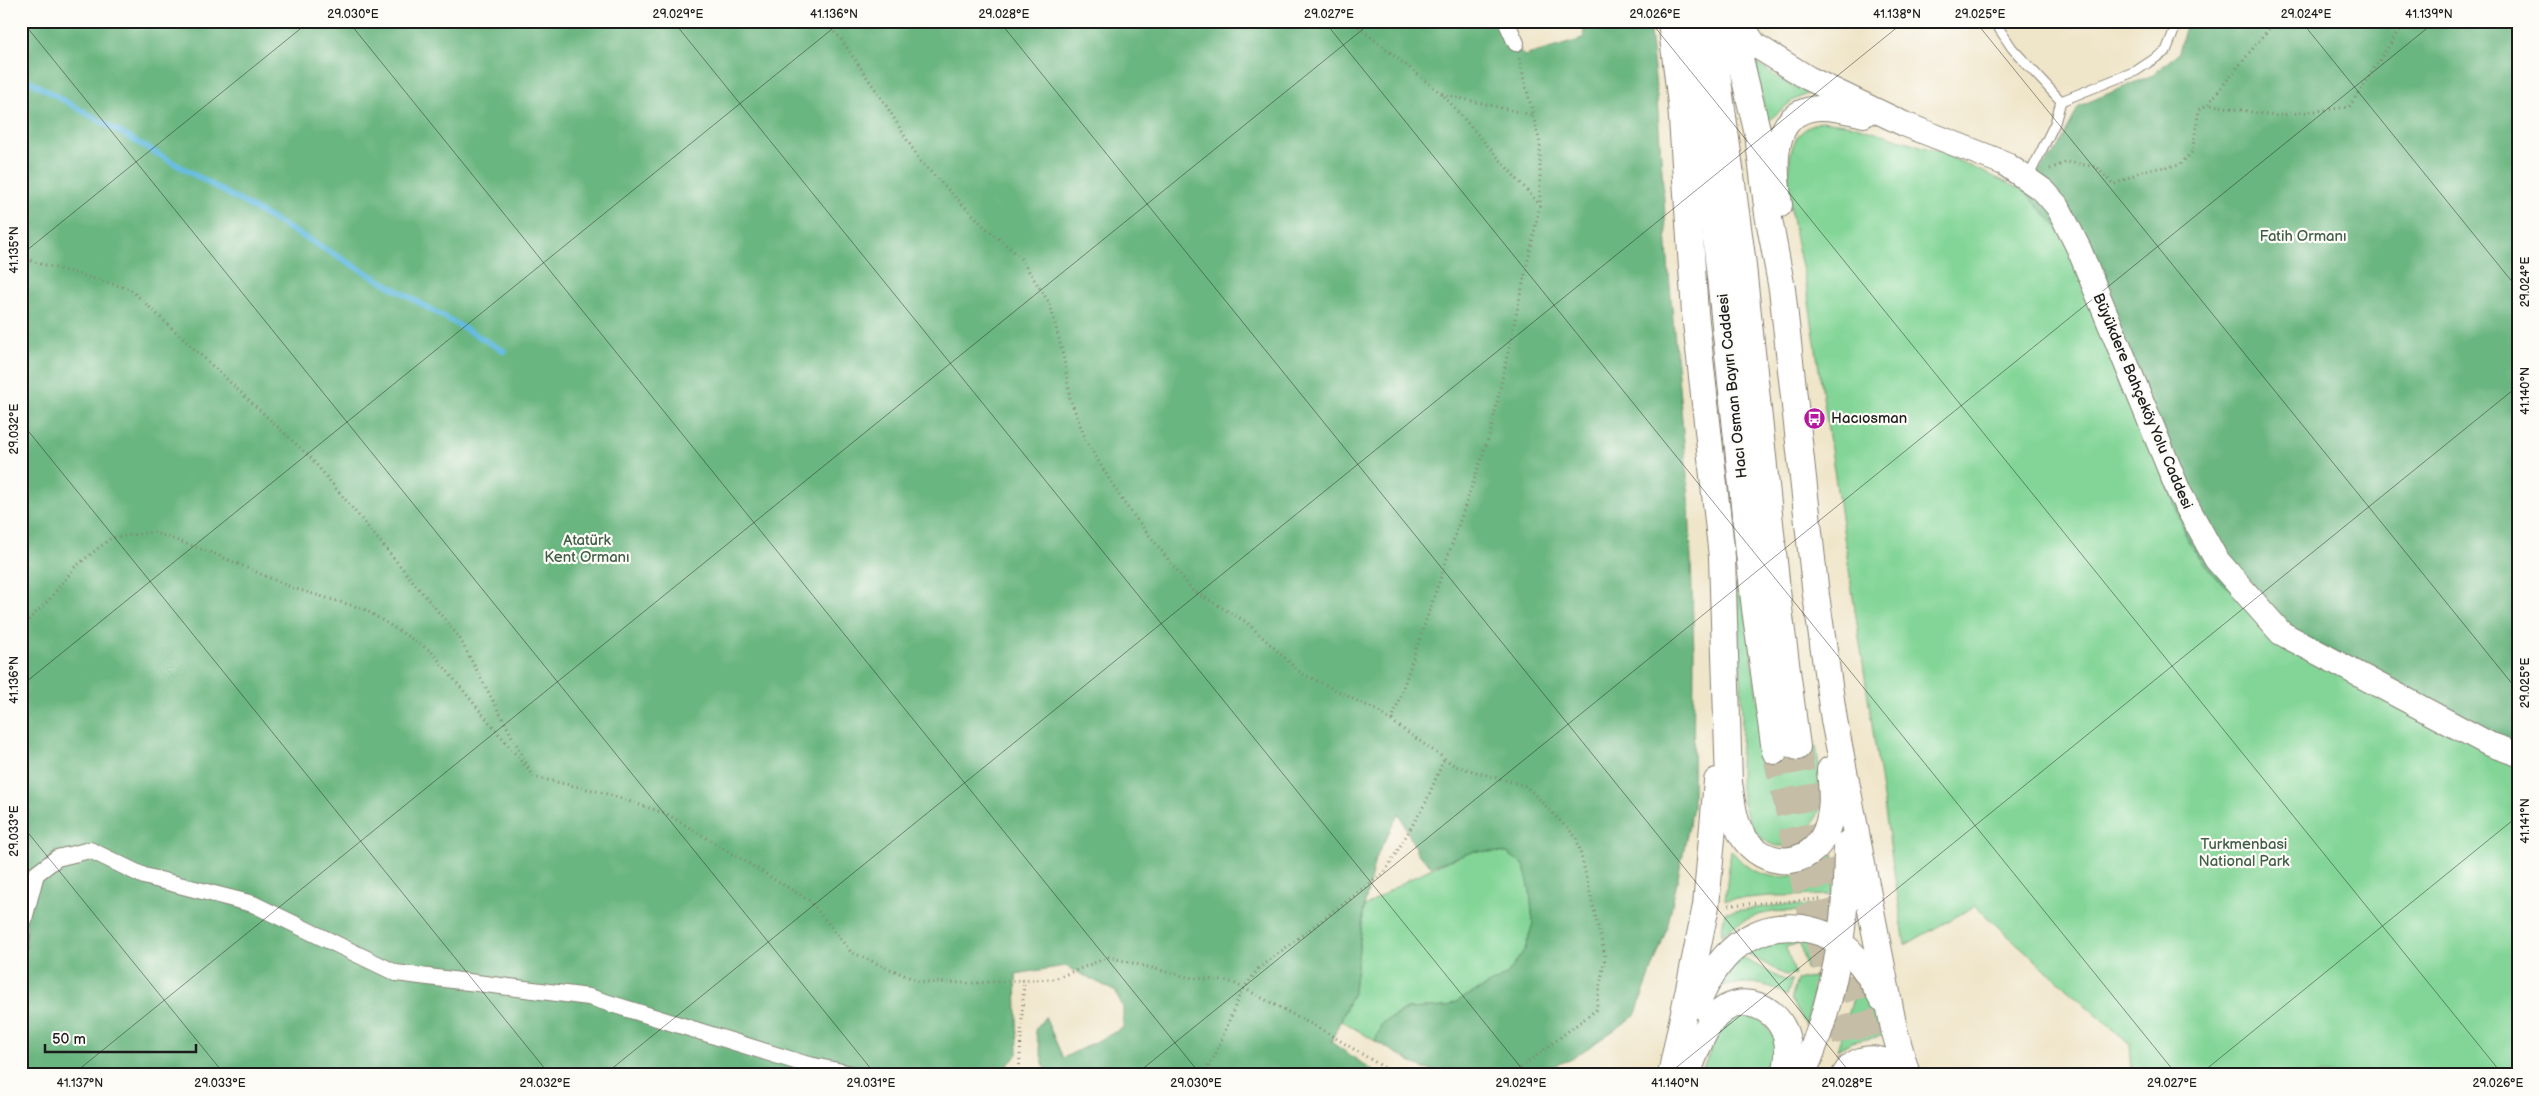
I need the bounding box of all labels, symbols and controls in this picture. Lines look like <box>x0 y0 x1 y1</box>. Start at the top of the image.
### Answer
text: 29.030°E <box>327 7 379 22</box>
text: 29.029°E <box>653 7 704 22</box>
text: 41.136°N <box>810 7 858 22</box>
text: 29.028°E <box>979 7 1030 22</box>
text: 29.027°E <box>1304 7 1354 22</box>
text: 29.026°E <box>1629 7 1681 22</box>
text: 41.138°N <box>1873 7 1921 22</box>
text: 29.025°E <box>1955 7 2005 22</box>
text: 29.024°E <box>2281 7 2331 22</box>
text: 41.139°N <box>2405 7 2453 22</box>
text: 41.135°N <box>7 226 22 274</box>
park label: Fatih Ormanı <box>2259 227 2347 246</box>
text: 29.024°E <box>2518 257 2533 307</box>
street label: Büyükdere Bahçeköy Yolu Caddesi <box>2088 290 2197 512</box>
street label: Hacı Osman Bayırı Caddesi <box>1713 293 1752 479</box>
text: 41.140°N <box>2518 367 2533 415</box>
text: 29.032°E <box>7 403 22 454</box>
bus stop icon: Hacıosman <box>1803 406 1827 430</box>
place label: Hacıosman <box>1831 409 1907 428</box>
park label: Atatürk Kent Ormanı <box>544 531 630 567</box>
text: 41.136°N <box>7 656 22 704</box>
text: 29.025°E <box>2518 658 2533 708</box>
text: 41.141°N <box>2518 798 2533 844</box>
text: 29.033°E <box>7 805 22 857</box>
park label: Turkmenbasi National Park <box>2199 835 2290 871</box>
scale bar <box>45 1021 196 1053</box>
text: 50 m <box>52 1030 86 1049</box>
text: 41.137°N <box>57 1076 103 1091</box>
text: 29.033°E <box>194 1076 246 1091</box>
text: 29.032°E <box>520 1076 571 1091</box>
text: 29.031°E <box>847 1076 896 1091</box>
text: 29.030°E <box>1170 1076 1222 1091</box>
text: 29.029°E <box>1496 1076 1547 1091</box>
text: 41.140°N <box>1651 1076 1699 1091</box>
text: 29.028°E <box>1822 1076 1873 1091</box>
text: 29.027°E <box>2147 1076 2197 1091</box>
text: 29.026°E <box>2472 1076 2524 1091</box>

